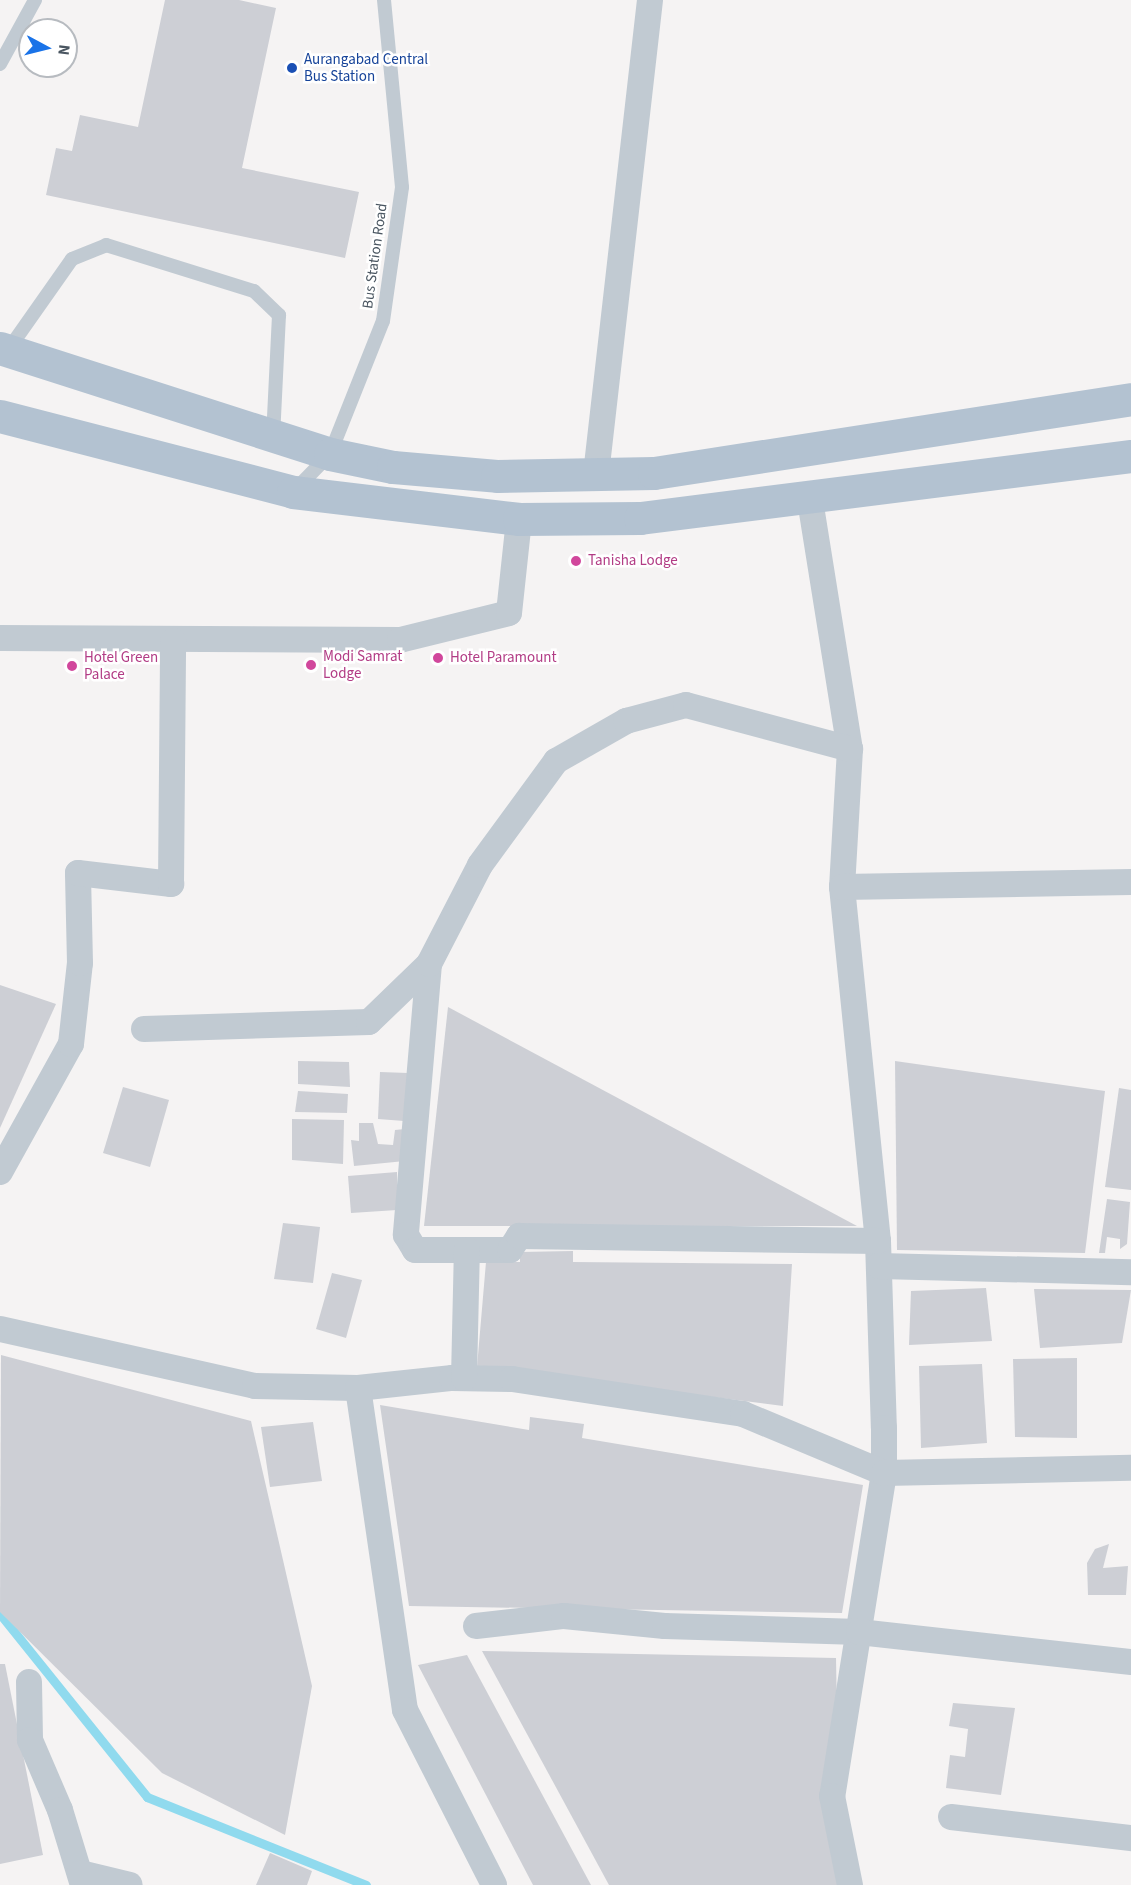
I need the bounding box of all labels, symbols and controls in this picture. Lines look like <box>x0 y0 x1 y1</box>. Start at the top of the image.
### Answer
north arrow <box>18 18 78 78</box>
text: N <box>52 43 75 57</box>
place label: Aurangabad Central Bus Station <box>304 50 428 85</box>
marker: Aurangabad Central Bus Station <box>285 61 299 75</box>
street label: Bus Station Road <box>359 202 391 310</box>
place label: Tanisha Lodge <box>588 552 678 570</box>
marker: Tanisha Lodge <box>569 554 583 568</box>
place label: Modi Samrat Lodge <box>323 647 402 682</box>
place label: Hotel Green Palace <box>84 648 158 683</box>
place label: Hotel Paramount <box>450 649 557 667</box>
marker: Hotel Paramount <box>431 651 445 665</box>
marker: Modi Samrat Lodge <box>304 658 318 672</box>
marker: Hotel Green Palace <box>65 659 79 673</box>

